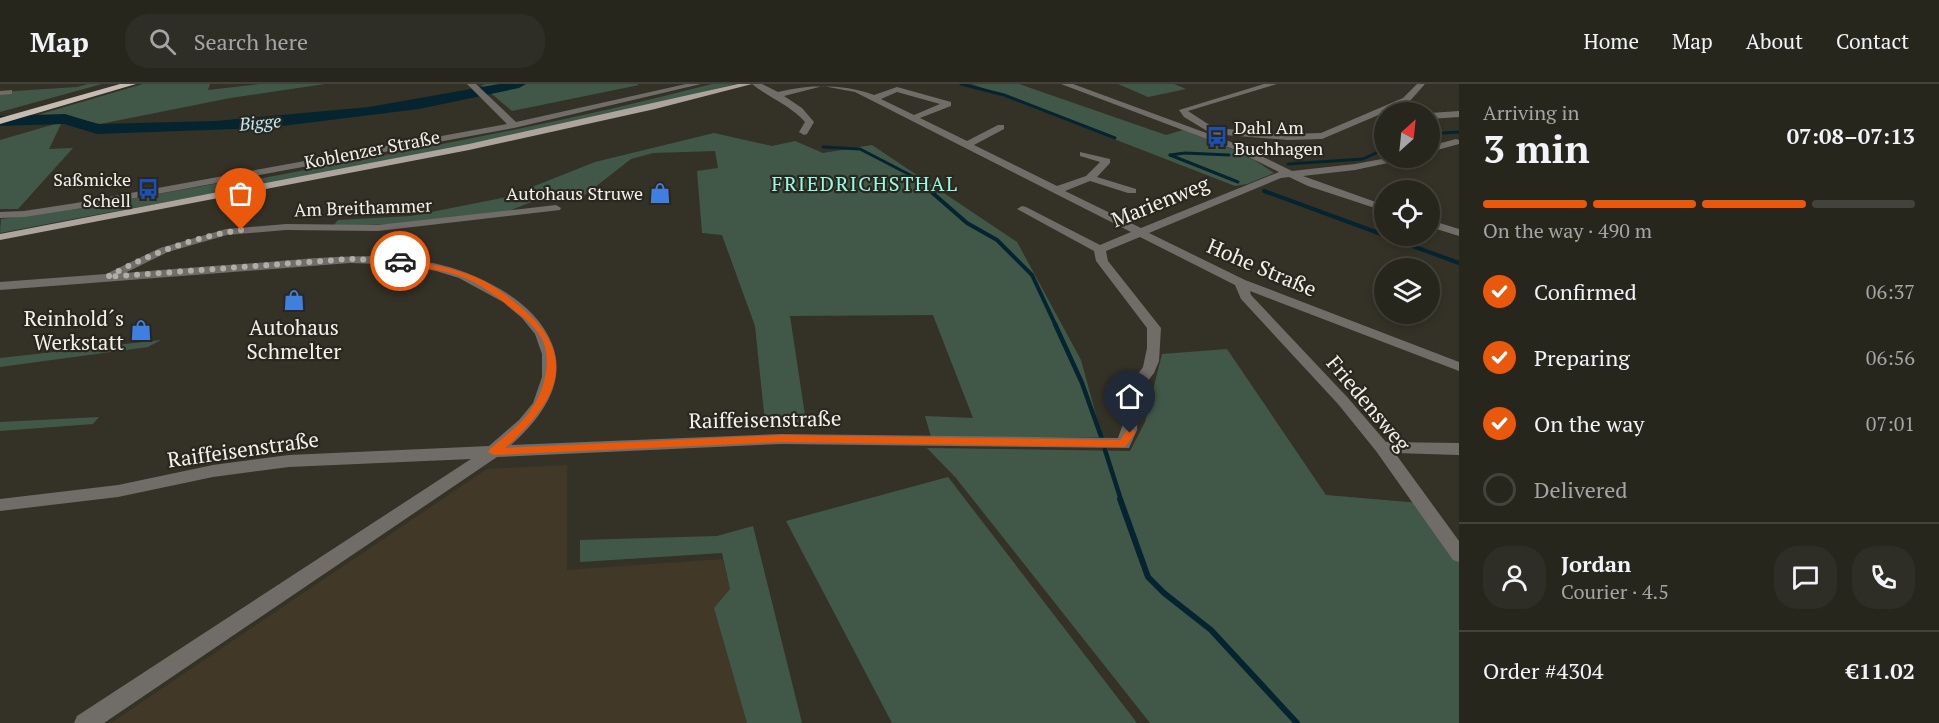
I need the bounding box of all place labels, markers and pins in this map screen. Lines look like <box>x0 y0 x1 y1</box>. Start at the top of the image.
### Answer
place label: Dahl Am Buchhagen <box>1234 115 1324 160</box>
bus stop icon: Dahl Am Buchhagen <box>1205 125 1229 149</box>
place label: Saßmicke Schell <box>53 167 131 212</box>
pin <box>215 168 266 230</box>
bus stop icon: Saßmicke Schell <box>136 177 160 201</box>
place label: Autohaus Struwe <box>506 181 643 205</box>
shop icon: Autohaus Struwe <box>648 181 672 205</box>
shop icon: Autohaus Schmelter <box>282 288 306 312</box>
place label: Reinhold´s Werkstatt <box>24 304 124 356</box>
place label: Autohaus Schmelter <box>247 313 341 365</box>
shop icon: Reinhold´s Werkstatt <box>129 318 153 342</box>
pin <box>1104 371 1155 433</box>

